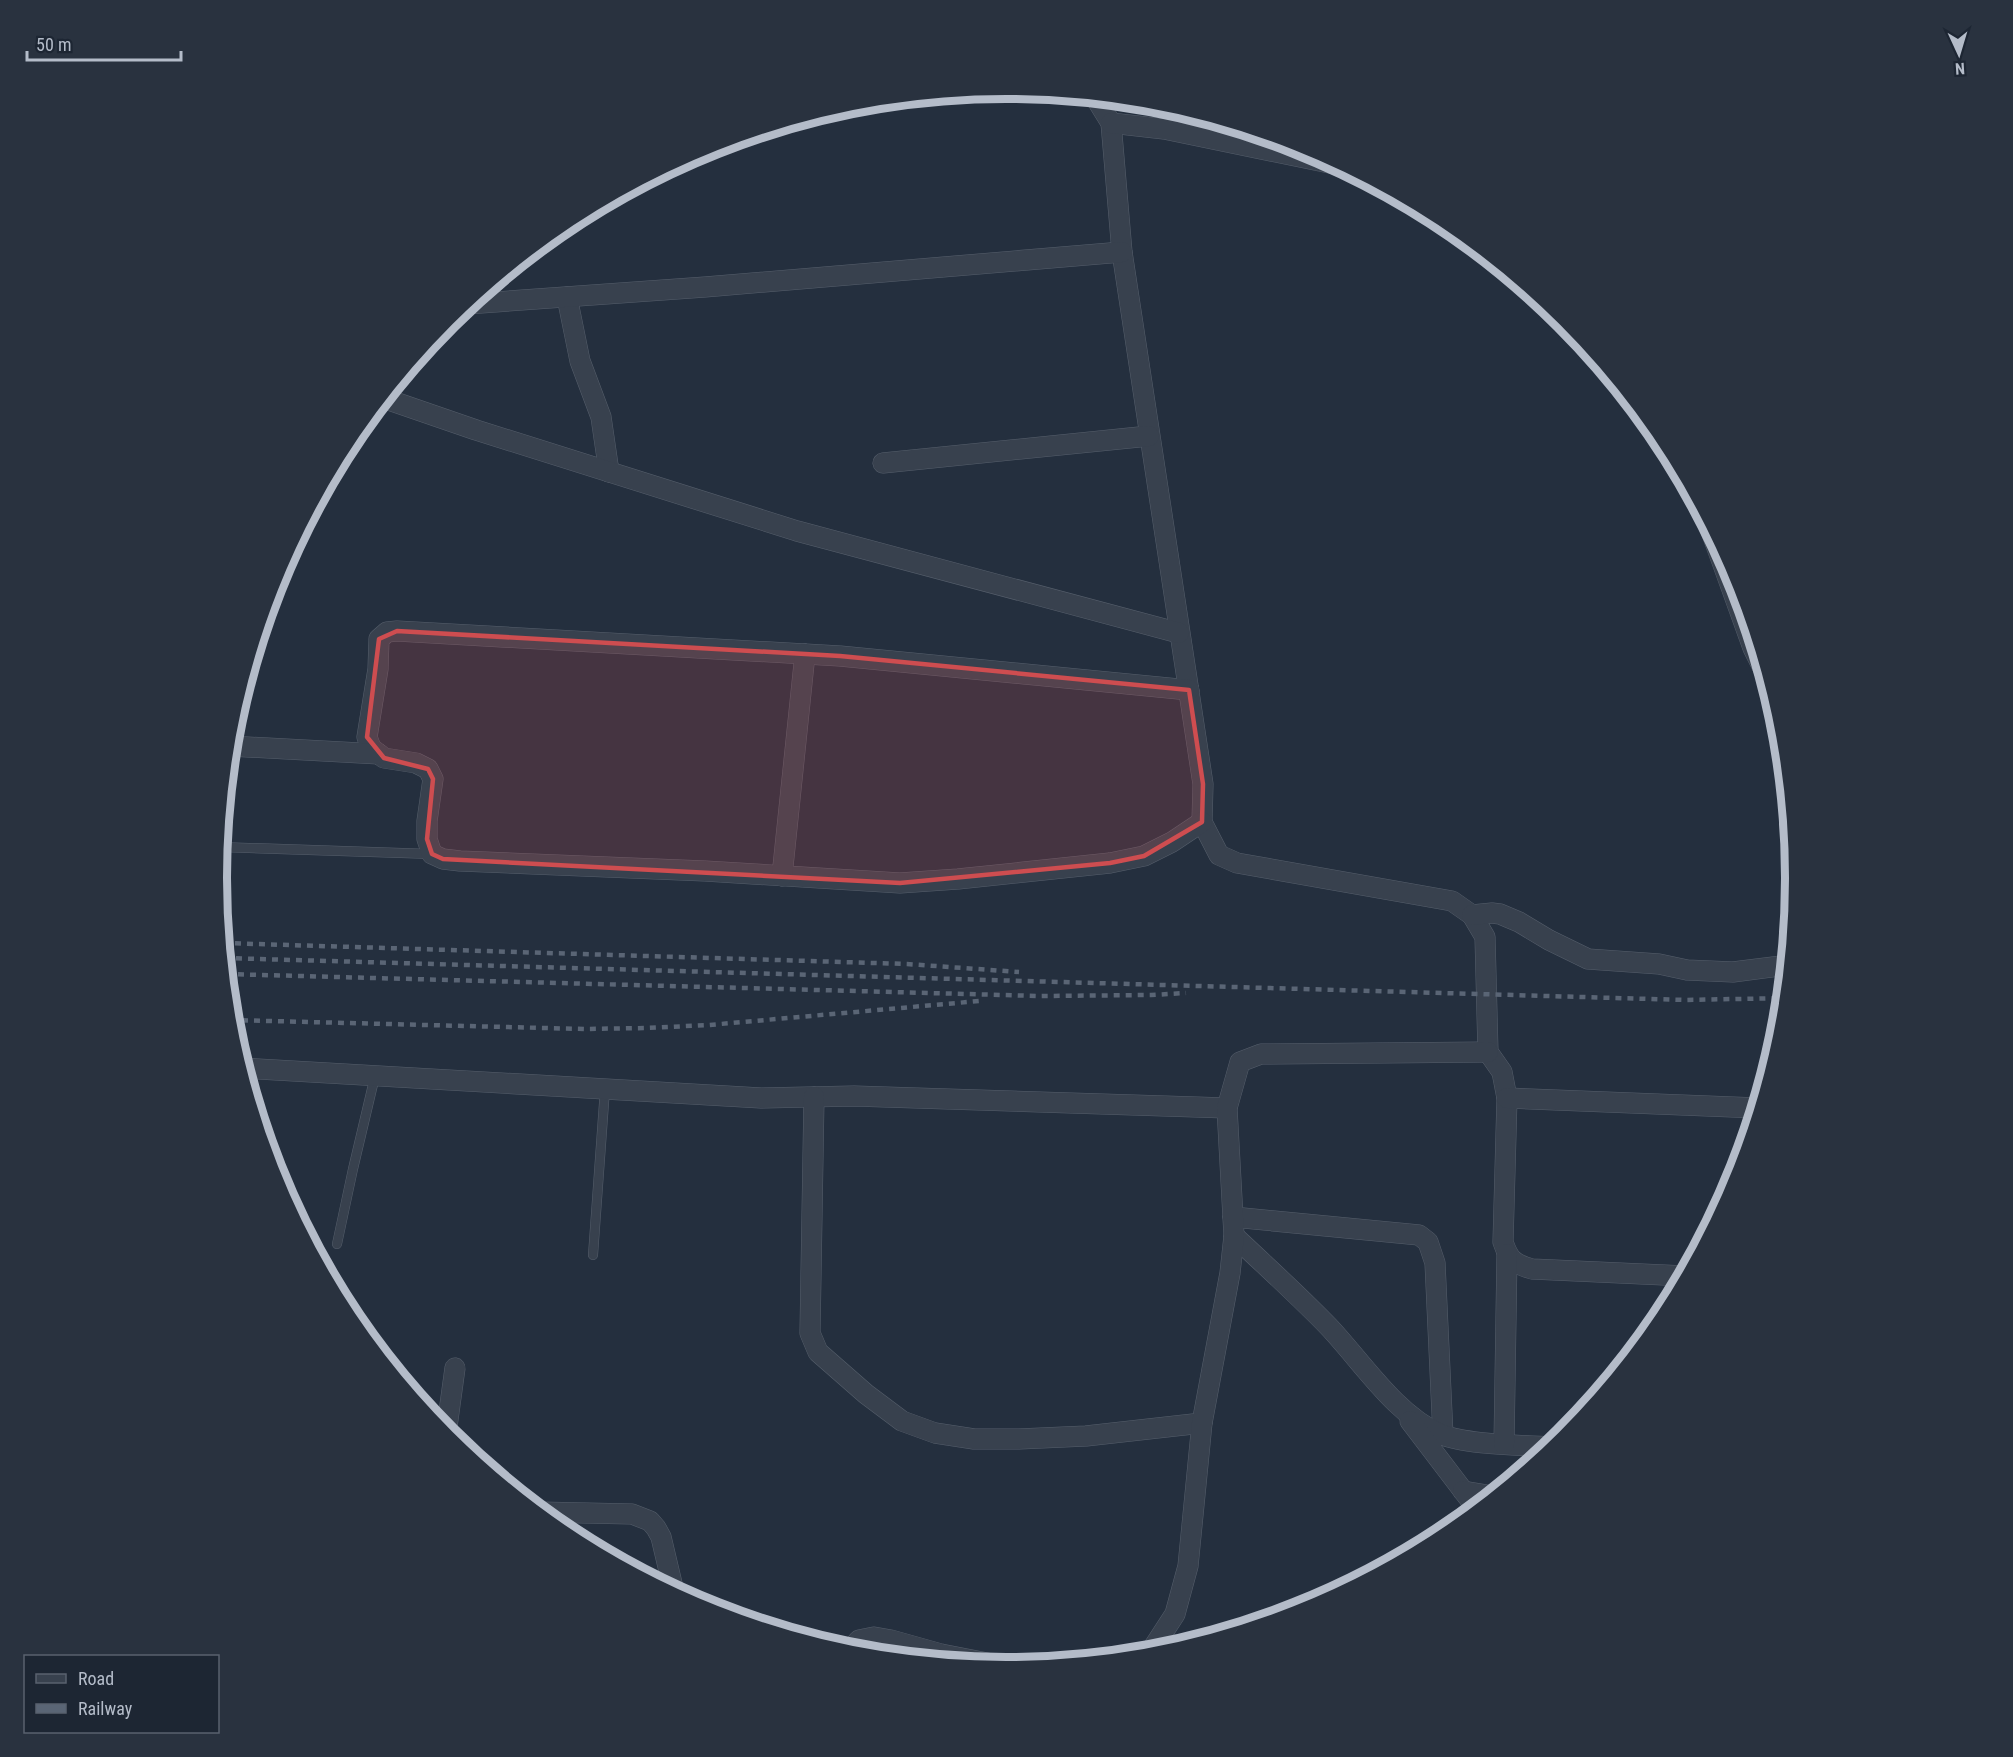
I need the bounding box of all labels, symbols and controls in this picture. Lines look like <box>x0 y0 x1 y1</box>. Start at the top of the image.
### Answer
scale bar <box>27 24 182 62</box>
north arrow <box>1929 24 1989 84</box>
text: 50 m <box>36 34 71 55</box>
text: N <box>1954 59 1966 78</box>
legend <box>24 1655 219 1733</box>
text: Road <box>78 1668 114 1689</box>
text: Railway <box>78 1698 133 1719</box>

